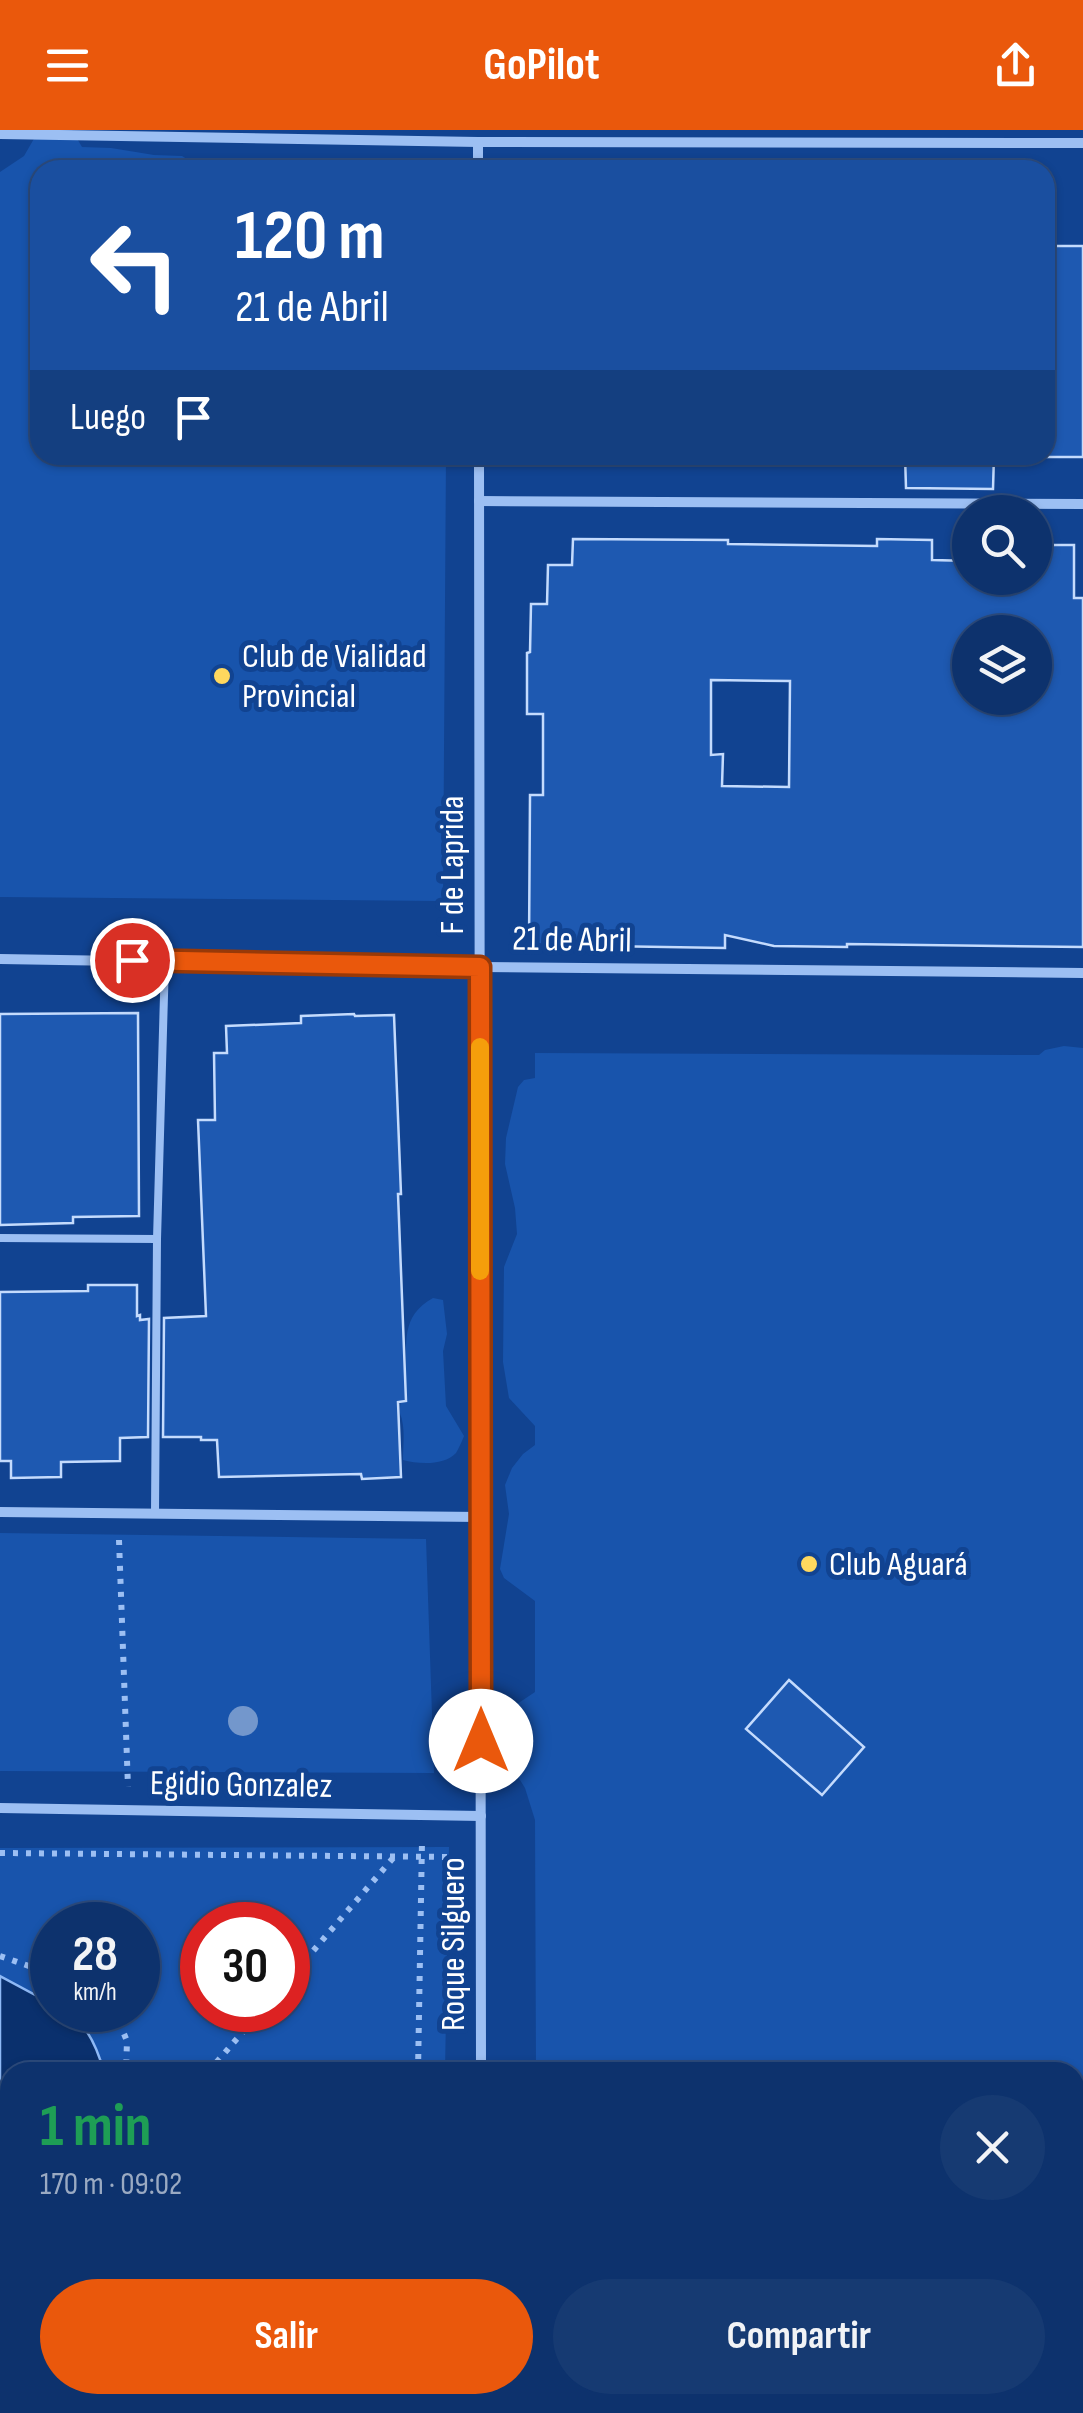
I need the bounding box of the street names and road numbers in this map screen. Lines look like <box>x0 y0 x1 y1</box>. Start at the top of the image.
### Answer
street label: F de Laprida <box>431 795 474 935</box>
street label: 21 de Abril <box>512 917 632 963</box>
street label: Egidio Gonzalez <box>149 1762 333 1808</box>
street label: Roque Silguero <box>432 1857 475 2031</box>

